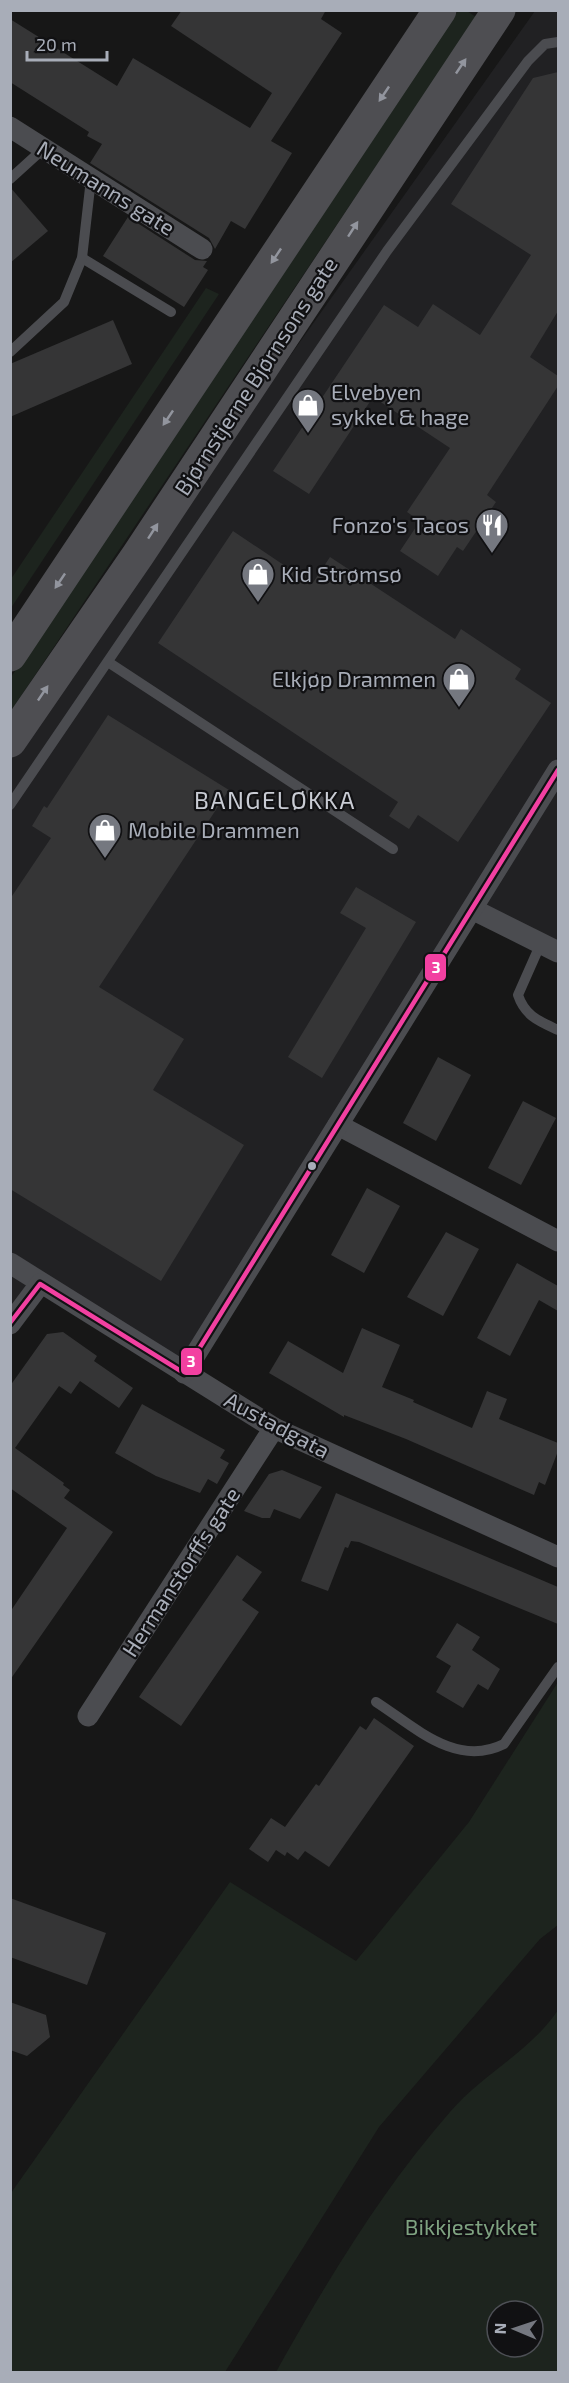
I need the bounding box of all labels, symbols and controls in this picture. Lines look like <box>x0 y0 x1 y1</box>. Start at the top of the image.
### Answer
scale bar <box>27 24 106 62</box>
text: 20 m <box>36 33 77 55</box>
one-way arrow <box>455 58 466 74</box>
one-way arrow <box>379 86 390 102</box>
street label: Neumanns gate <box>33 134 180 240</box>
one-way arrow <box>347 221 359 237</box>
one-way arrow <box>270 248 281 264</box>
street label: Bjørnstjerne Bjørnsons gate <box>168 252 343 500</box>
place label: Elvebyen sykkel & hage <box>331 378 469 429</box>
shop icon: Elvebyen sykkel & hage <box>290 387 326 434</box>
one-way arrow <box>162 410 173 427</box>
restaurant icon: Fonzo's Tacos <box>474 507 510 554</box>
place label: Fonzo's Tacos <box>332 511 469 537</box>
one-way arrow <box>147 524 159 540</box>
shop icon: Kid Strømsø <box>240 556 276 603</box>
place label: Kid Strømsø <box>281 560 402 586</box>
one-way arrow <box>54 573 65 589</box>
shop icon: Elkjøp Drammen <box>441 661 477 708</box>
place label: Elkjøp Drammen <box>272 665 436 692</box>
one-way arrow <box>38 684 49 701</box>
district label: BANGELØKKA <box>194 785 356 814</box>
shop icon: Mobile Drammen <box>87 812 123 859</box>
place label: Mobile Drammen <box>128 816 300 842</box>
line badge: 3 <box>424 953 447 982</box>
text: 3 <box>431 957 441 976</box>
unlabelled marker <box>306 1160 318 1172</box>
line badge: 3 <box>180 1347 203 1376</box>
text: 3 <box>186 1351 196 1370</box>
street label: Austadgata <box>221 1386 334 1463</box>
street label: Hermanstorffs gate <box>116 1482 245 1661</box>
park label: Bikkjestykket <box>405 2213 537 2240</box>
north arrow <box>485 2299 545 2359</box>
text: N <box>490 2322 509 2335</box>

